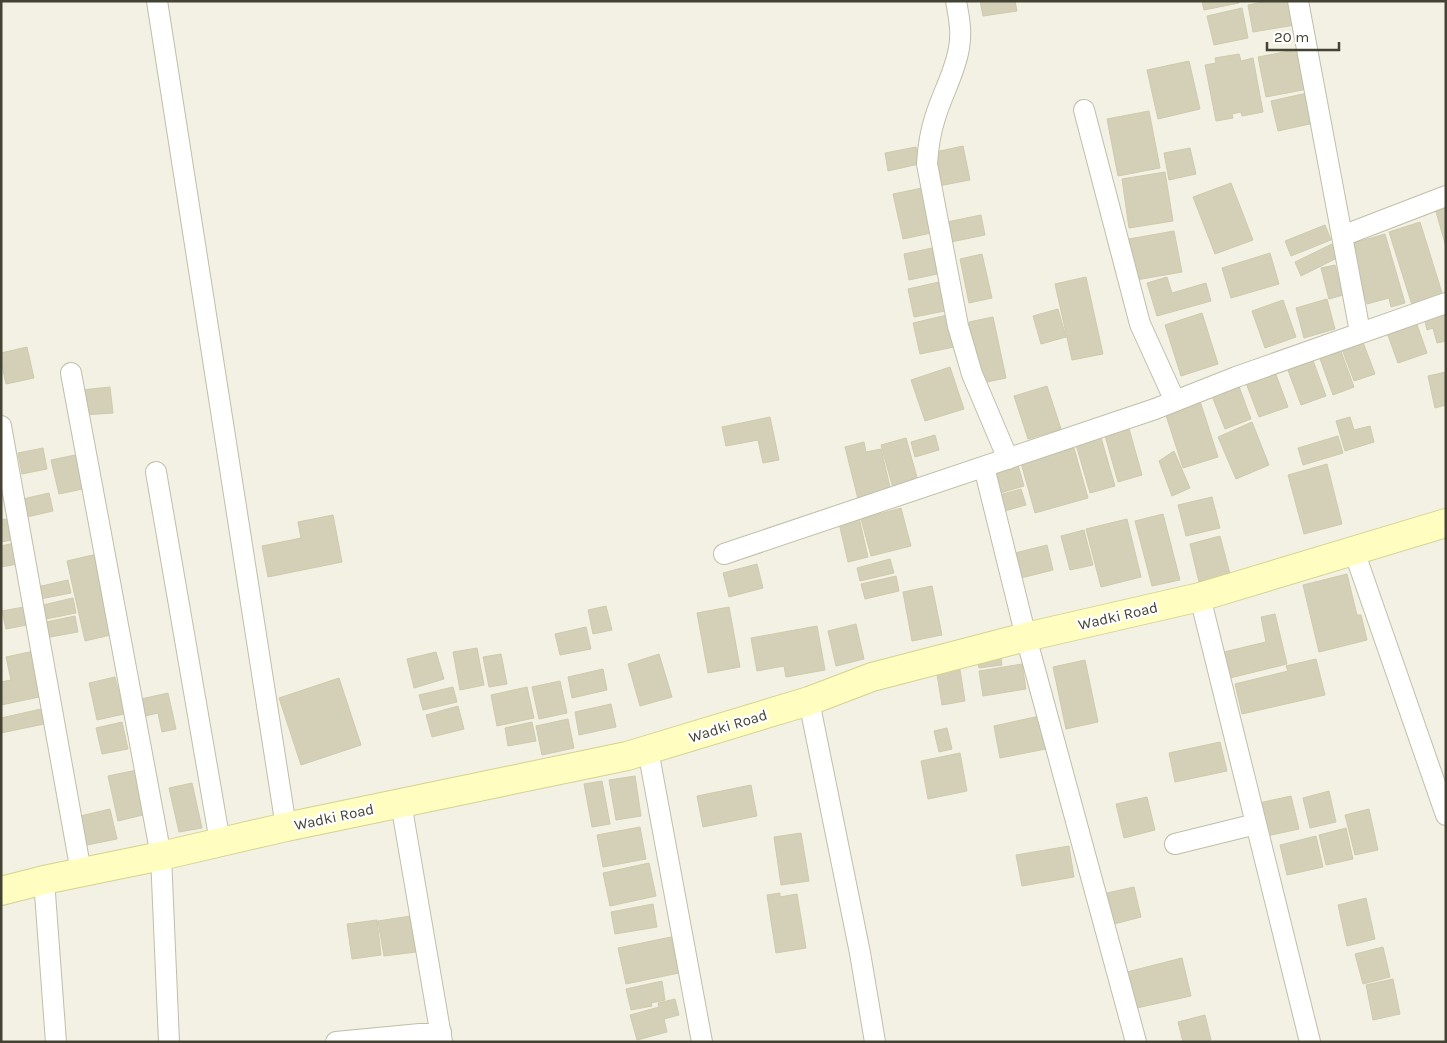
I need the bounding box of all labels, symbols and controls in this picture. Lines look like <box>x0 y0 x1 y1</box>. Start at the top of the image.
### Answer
scale bar <box>1267 20 1340 52</box>
text: 20 m <box>1274 28 1309 46</box>
street label: Wadki Road <box>1076 598 1160 634</box>
street label: Wadki Road <box>687 706 769 746</box>
street label: Wadki Road <box>292 800 376 834</box>

